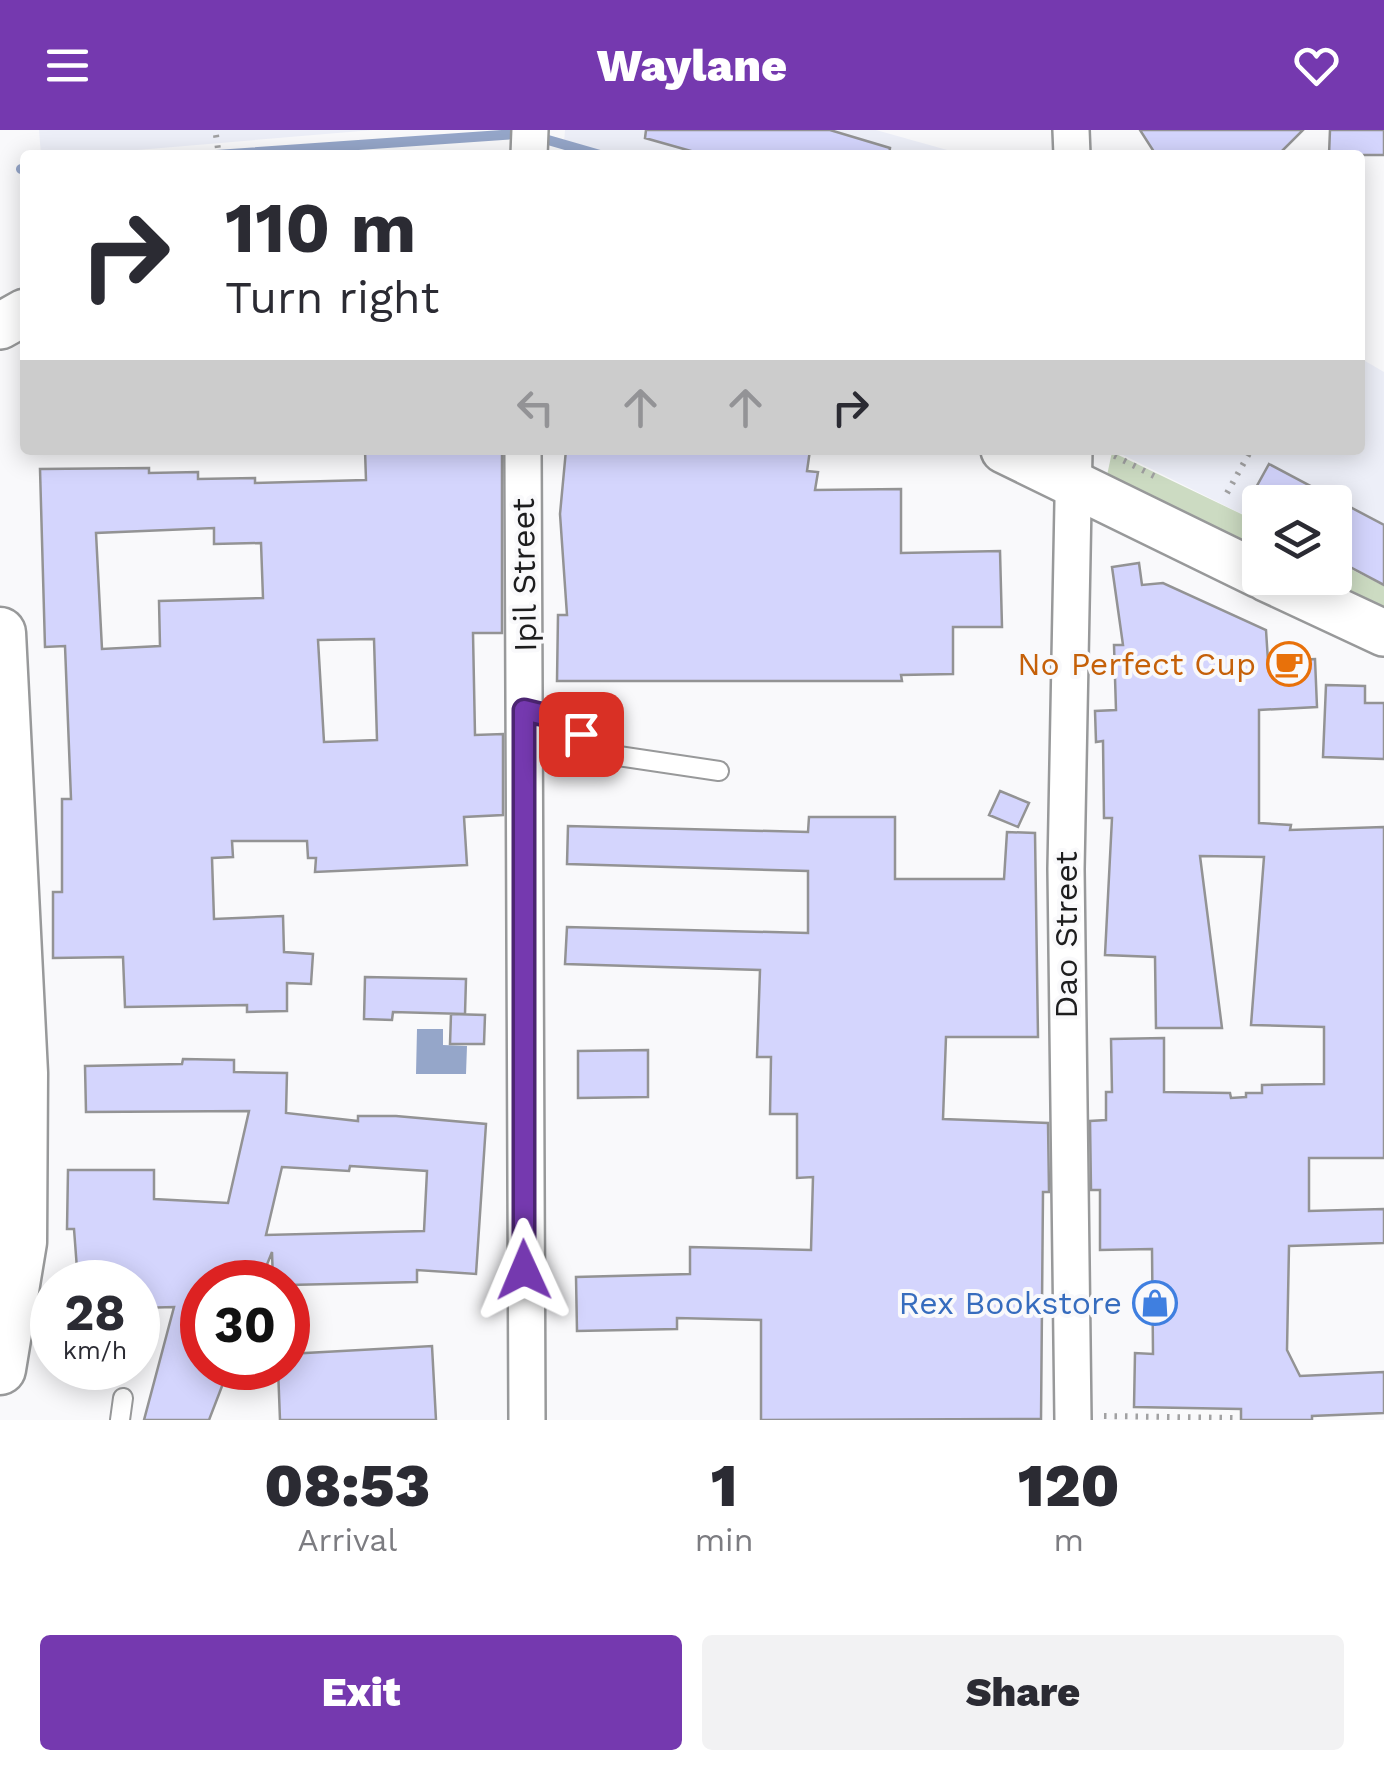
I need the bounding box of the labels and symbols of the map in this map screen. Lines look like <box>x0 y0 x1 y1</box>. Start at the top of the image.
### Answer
street label: Ipil Street <box>504 498 544 652</box>
cafe icon: No Perfect Cup <box>1266 641 1312 687</box>
place label: No Perfect Cup <box>1017 645 1256 683</box>
pin <box>539 692 624 777</box>
street label: Dao Street <box>1047 851 1085 1019</box>
position arrow <box>472 1218 576 1322</box>
speed limit sign: 30 <box>180 1260 310 1390</box>
shop icon: Rex Bookstore <box>1132 1280 1178 1326</box>
place label: Rex Bookstore <box>899 1284 1122 1322</box>

